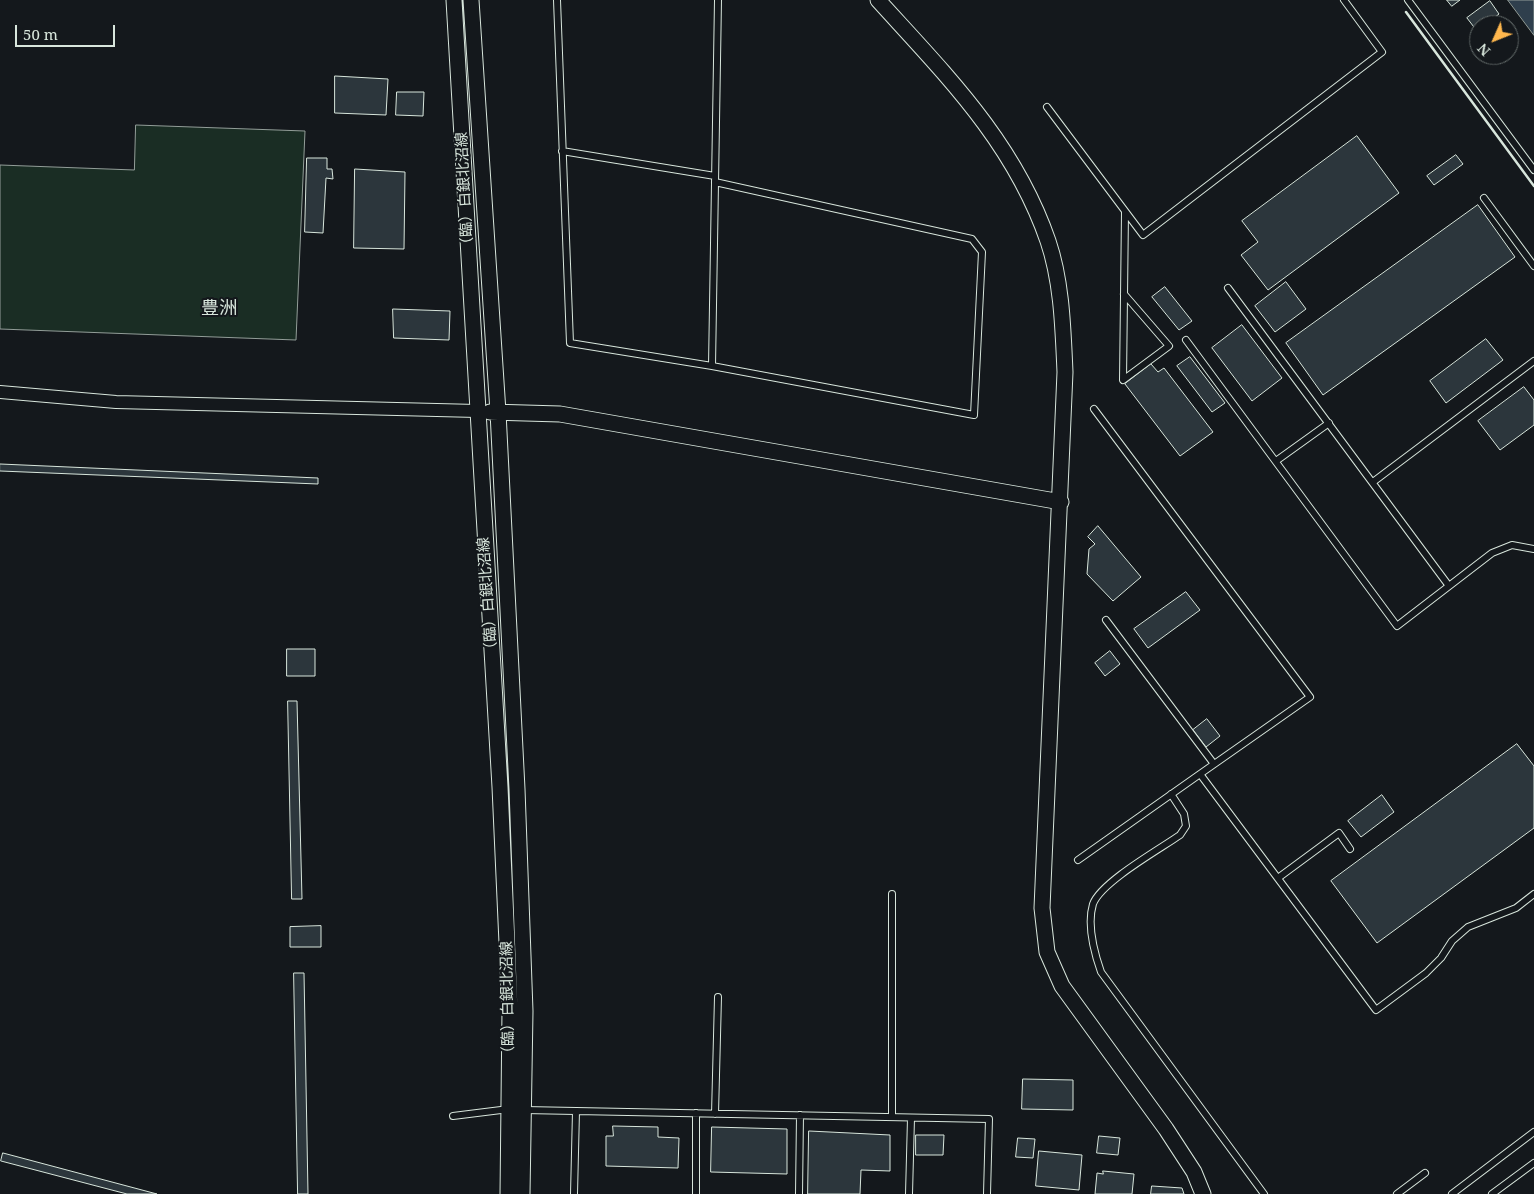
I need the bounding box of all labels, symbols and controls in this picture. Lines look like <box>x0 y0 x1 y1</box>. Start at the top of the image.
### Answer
scale bar <box>18 15 118 47</box>
north arrow <box>1469 15 1519 65</box>
text: 50 m <box>23 24 58 44</box>
text: N <box>1473 40 1494 61</box>
street label: （臨）白銀北沼線 <box>453 132 477 252</box>
district label: 豊洲 <box>201 298 237 320</box>
street label: （臨）白銀北沼線 <box>475 537 501 657</box>
street label: （臨）白銀北沼線 <box>498 941 518 1061</box>

